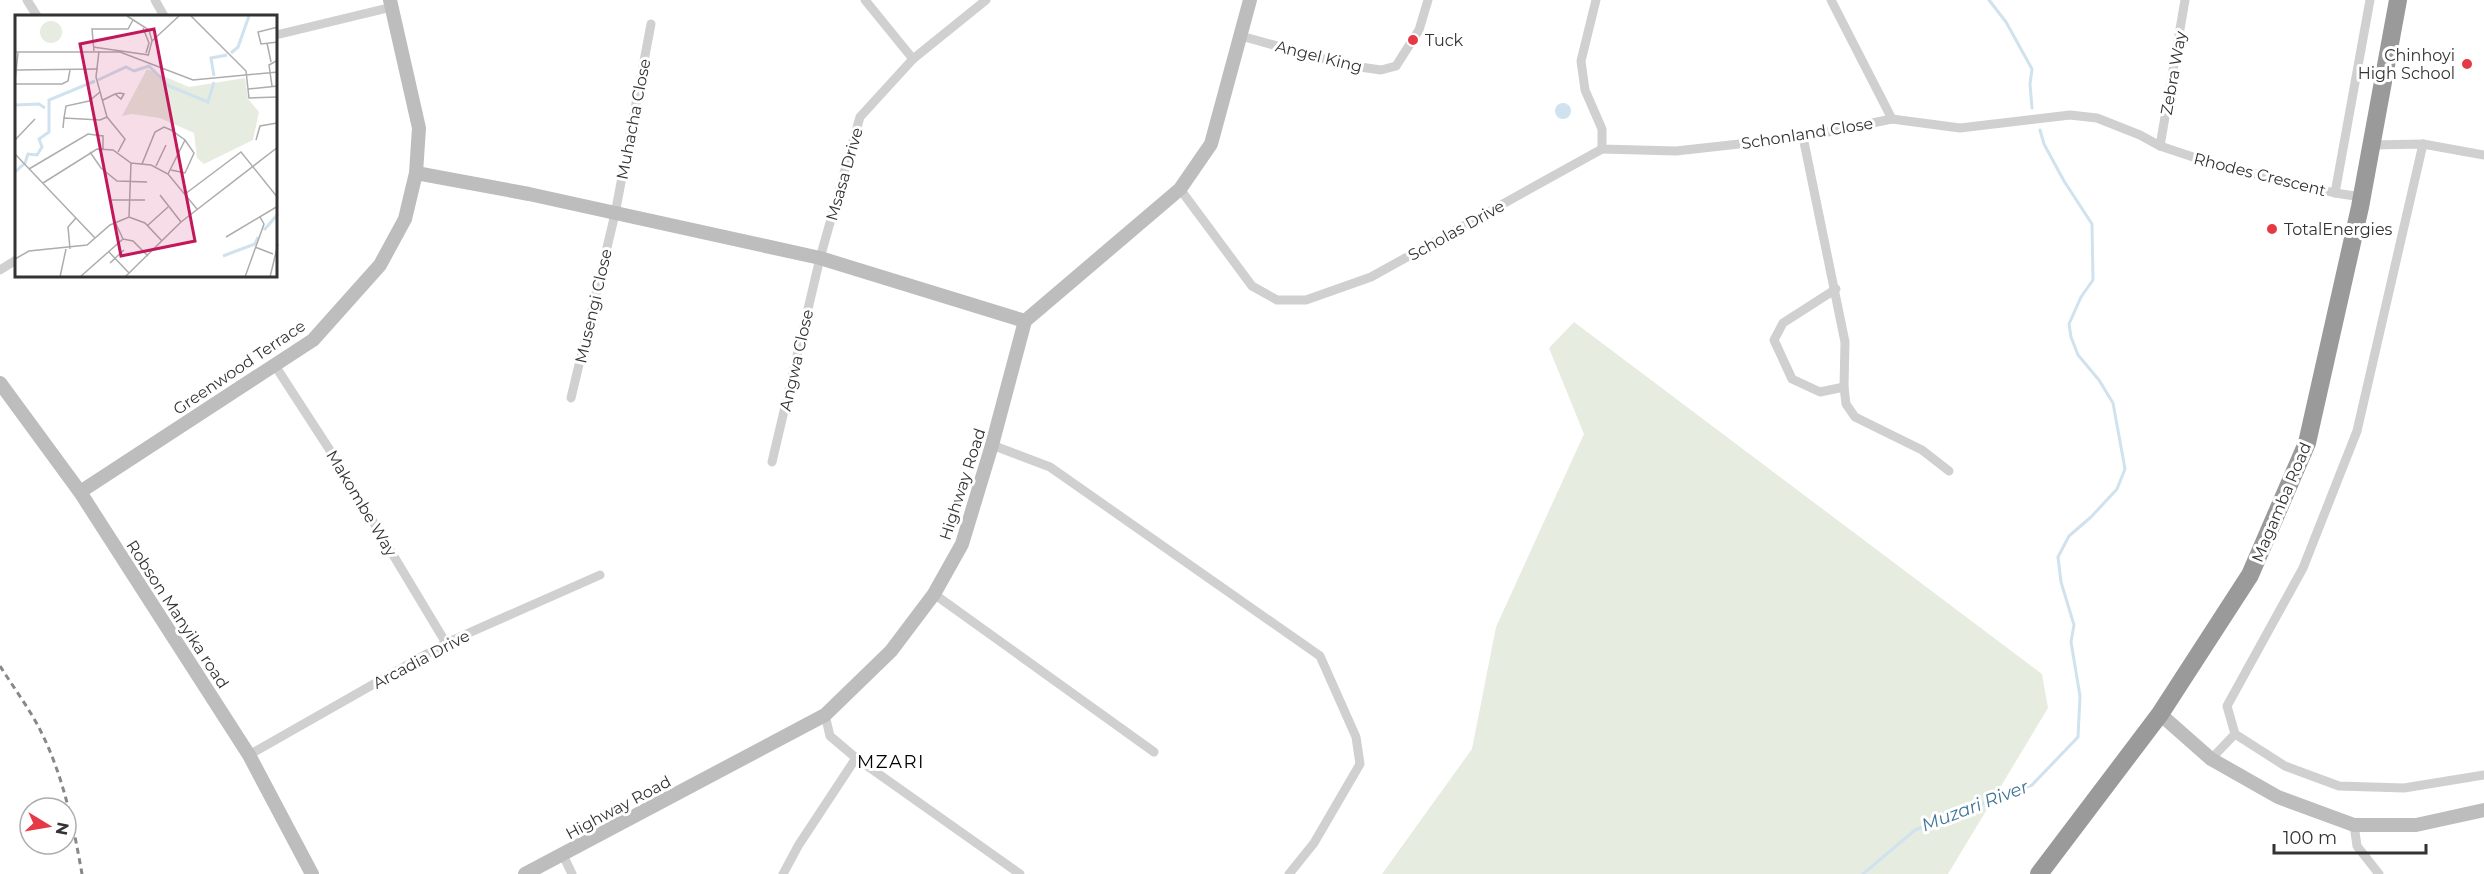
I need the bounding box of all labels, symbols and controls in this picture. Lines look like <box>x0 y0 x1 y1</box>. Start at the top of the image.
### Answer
inset map <box>15 15 278 278</box>
street label: Zebra Way <box>2157 29 2190 116</box>
place label: Tuck <box>1425 31 1464 50</box>
marker: Tuck <box>1406 33 1420 47</box>
street label: Angel King <box>1273 37 1364 76</box>
place label: Chinhoyi High School <box>2358 46 2455 83</box>
street label: Muhacha Close <box>612 57 655 181</box>
marker: Chinhoyi High School <box>2460 57 2474 71</box>
street label: Schonland Close <box>1740 114 1874 153</box>
street label: Msasa Drive <box>822 125 867 223</box>
street label: Rhodes Crescent <box>2192 149 2329 200</box>
street label: Scholas Drive <box>1405 196 1508 265</box>
place label: TotalEnergies <box>2284 220 2393 239</box>
marker: TotalEnergies <box>2265 222 2279 236</box>
street label: Musengi Close <box>571 247 616 365</box>
street label: Angwa Close <box>776 307 817 413</box>
street label: Greenwood Terrace <box>170 316 309 419</box>
street label: Highway Road <box>935 426 990 542</box>
street label: Magamba Road <box>2248 439 2315 565</box>
street label: Makombe Way <box>322 447 401 560</box>
street label: Robson Manyika road <box>122 537 233 692</box>
street label: Arcadia Drive <box>370 626 473 693</box>
district label: MZARI <box>857 751 925 773</box>
street label: Highway Road <box>562 772 674 843</box>
water label: Muzari River <box>1918 775 2032 836</box>
north arrow <box>18 796 78 856</box>
scale bar <box>2274 817 2426 855</box>
text: N <box>52 821 73 837</box>
text: 100 m <box>2283 827 2337 849</box>

